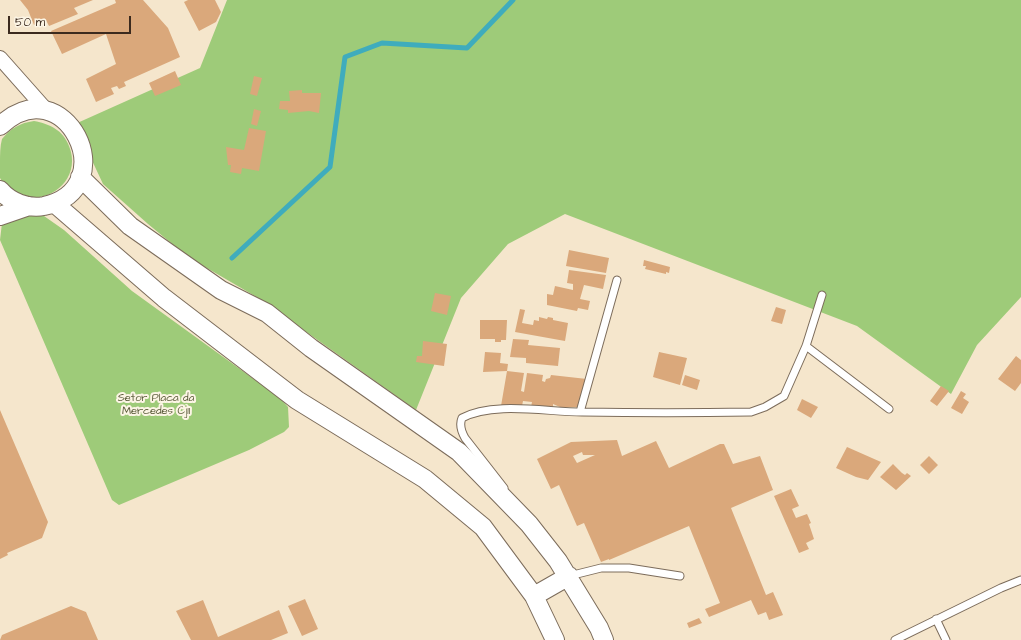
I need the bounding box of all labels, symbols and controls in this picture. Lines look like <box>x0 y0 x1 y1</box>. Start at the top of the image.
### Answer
scale bar <box>10 8 133 34</box>
text: 50 m <box>15 14 45 31</box>
park label: Setor Placa da Mercedes Cj11 <box>118 392 194 418</box>

